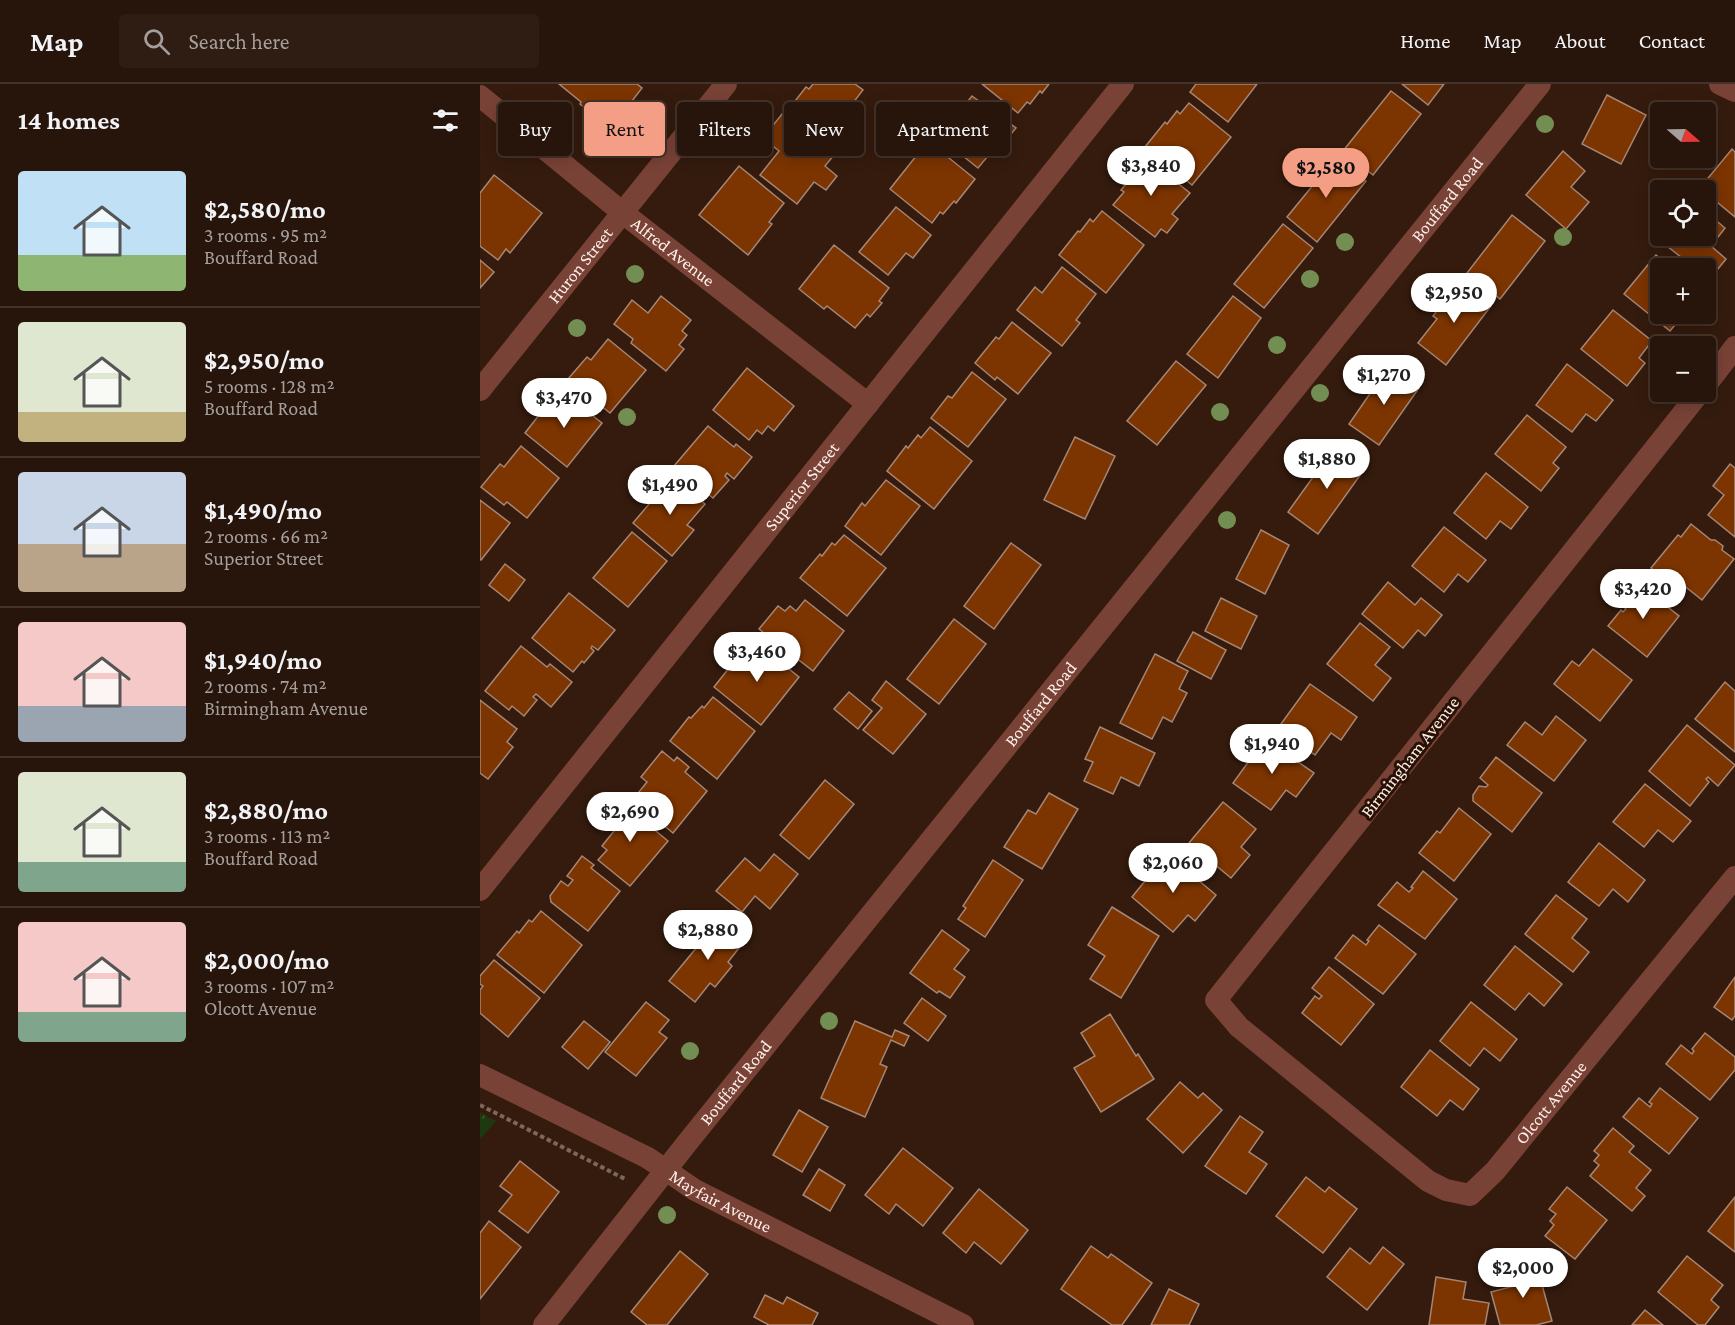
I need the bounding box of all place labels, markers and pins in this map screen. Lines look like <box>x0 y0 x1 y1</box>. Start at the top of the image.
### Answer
pin: $3,840 <box>1102 146 1200 197</box>
pin: $2,580 <box>1277 148 1375 199</box>
pin: $2,950 <box>1405 273 1503 324</box>
pin: $1,270 <box>1335 355 1433 406</box>
pin: $3,470 <box>515 378 613 429</box>
pin: $1,880 <box>1278 439 1376 490</box>
pin: $1,490 <box>621 465 719 516</box>
pin: $3,420 <box>1594 569 1692 620</box>
pin: $3,460 <box>708 632 806 683</box>
pin: $1,940 <box>1223 724 1321 775</box>
pin: $2,690 <box>581 792 679 843</box>
pin: $2,060 <box>1124 843 1222 894</box>
pin: $2,880 <box>659 910 757 961</box>
pin: $2,000 <box>1474 1248 1572 1299</box>

